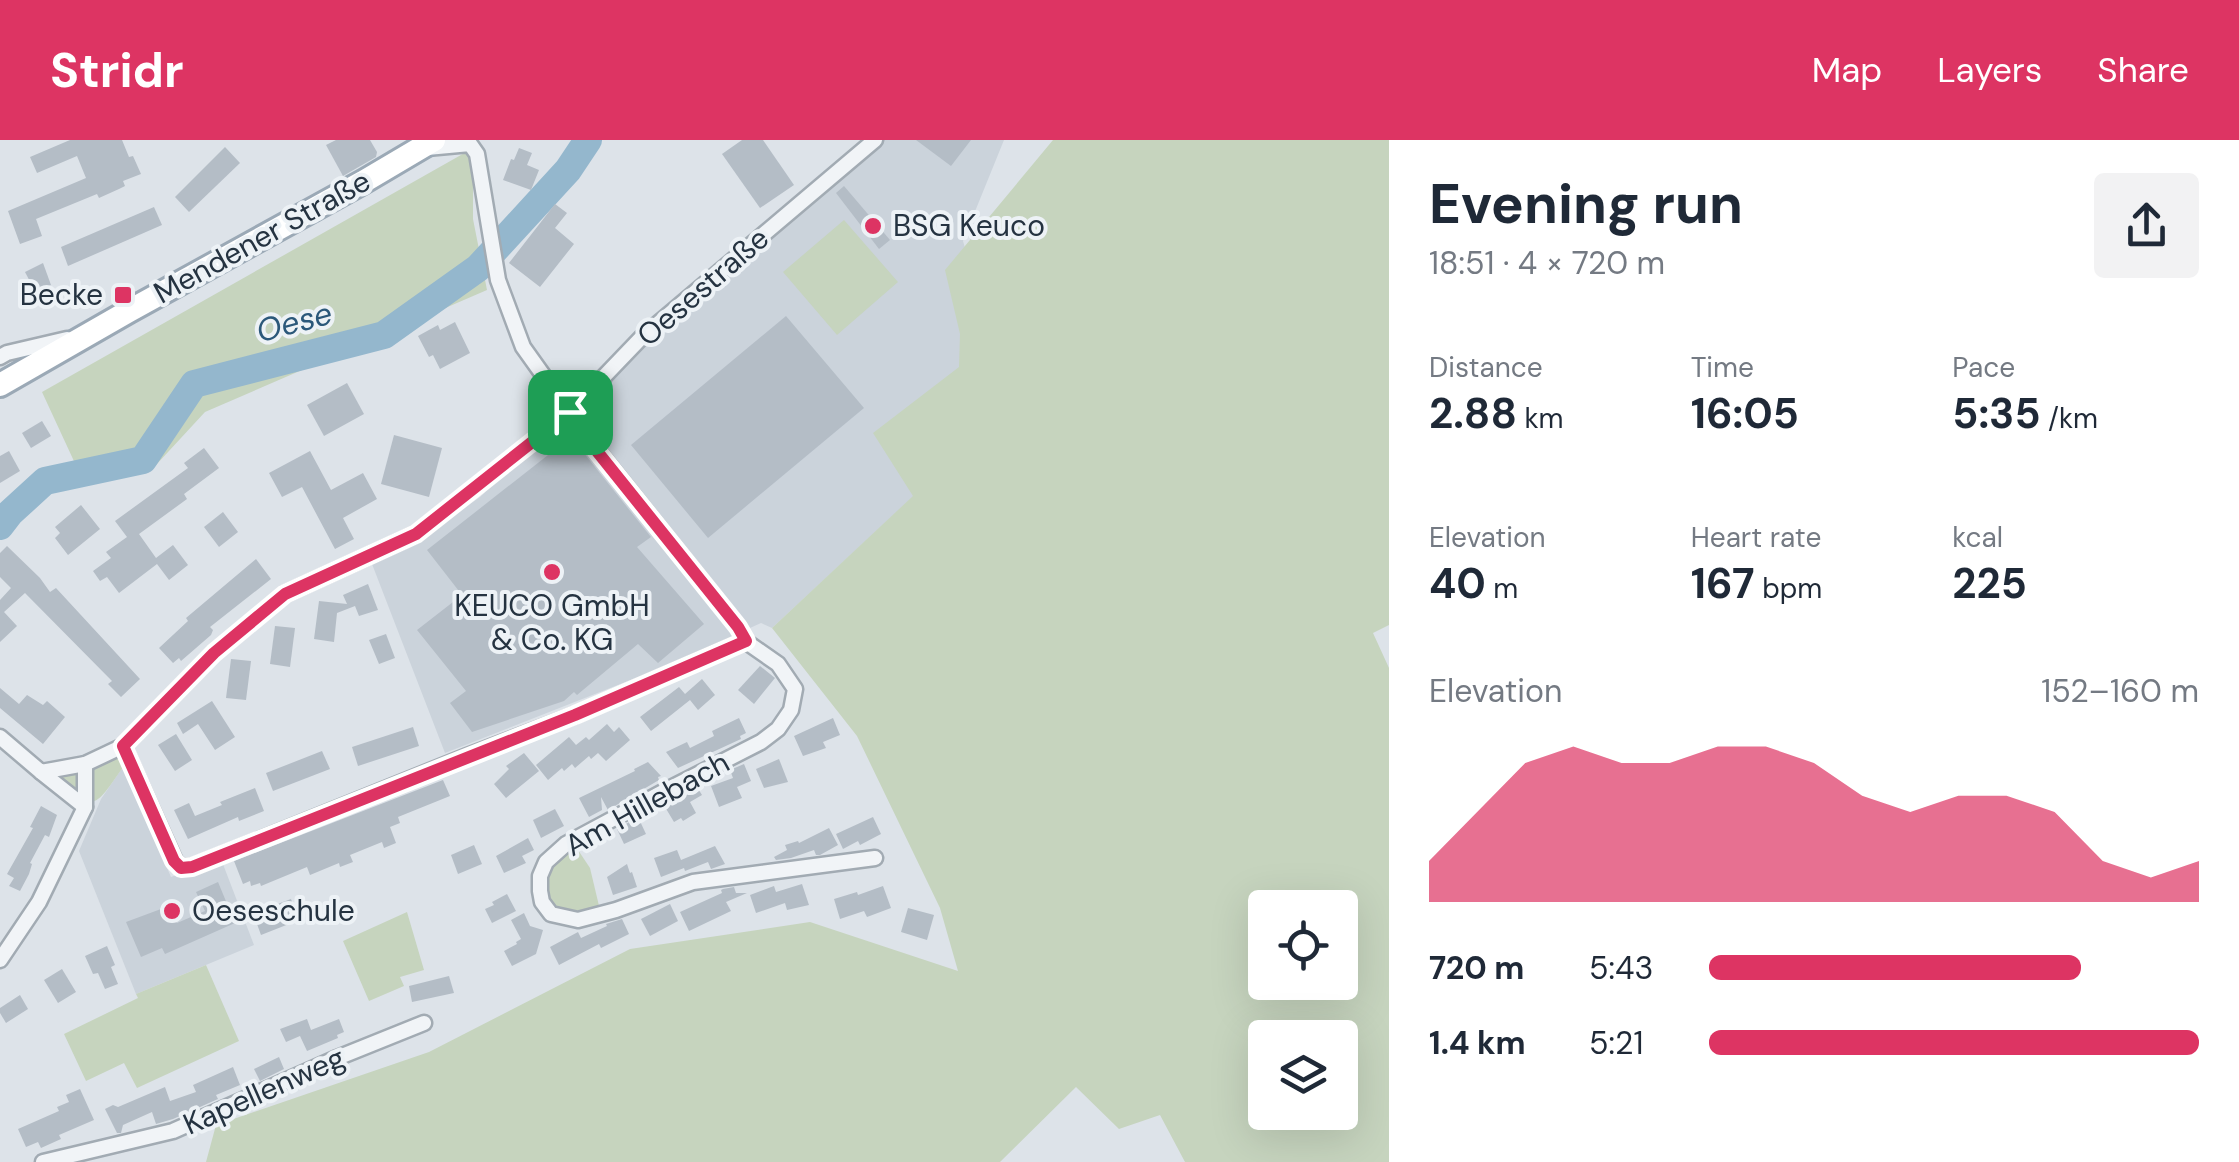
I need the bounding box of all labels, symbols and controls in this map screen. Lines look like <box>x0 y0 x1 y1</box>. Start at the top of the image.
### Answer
text: Stridr <box>50 39 184 102</box>
text: Map <box>1812 47 1882 93</box>
text: Layers <box>1937 47 2042 93</box>
text: Share <box>2097 47 2189 93</box>
street label: Mendener Straße <box>147 161 377 312</box>
text: Evening run <box>1429 168 1743 240</box>
button: share <box>2094 173 2199 278</box>
place label: BSG Keuco <box>893 206 1045 245</box>
marker: BSG Keuco <box>862 215 884 237</box>
street label: Oesestraße <box>629 219 777 355</box>
text: 18:51 · 4 × 720 m <box>1429 242 1665 284</box>
place label: Becke <box>20 275 103 314</box>
marker: Becke <box>112 284 134 306</box>
water label: Oese <box>251 292 337 352</box>
text: Distance <box>1429 349 1543 386</box>
text: Time <box>1691 349 1754 386</box>
text: Pace <box>1952 349 2015 386</box>
pin <box>528 370 613 455</box>
icon: arrive <box>543 385 598 440</box>
text: 2.88 <box>1429 386 1517 441</box>
text: 16:05 <box>1691 386 1799 441</box>
text: 5:35 <box>1952 386 2041 441</box>
text: km <box>1517 400 1564 437</box>
text: /km <box>2041 400 2098 437</box>
text: Elevation <box>1429 519 1546 556</box>
text: Heart rate <box>1691 519 1821 556</box>
text: kcal <box>1952 519 2003 556</box>
text: 40 <box>1429 556 1486 611</box>
text: 167 <box>1691 556 1755 611</box>
text: 225 <box>1952 556 2027 611</box>
marker: KEUCO GmbH & Co. KG <box>541 561 563 583</box>
text: m <box>1486 570 1518 607</box>
text: bpm <box>1755 570 1822 607</box>
place label: KEUCO GmbH & Co. KG <box>454 586 650 659</box>
text: Elevation <box>1429 670 1562 712</box>
text: 152–160 m <box>2041 670 2199 712</box>
street label: Am Hillebach <box>558 742 736 865</box>
map controls <box>1248 890 1358 1130</box>
button: locate <box>1248 890 1358 1000</box>
place label: Oeseschule <box>192 891 355 930</box>
marker: Oeseschule <box>161 900 183 922</box>
text: 720 m <box>1429 947 1524 989</box>
text: 5:43 <box>1589 947 1653 989</box>
button: layers <box>1248 1020 1358 1130</box>
text: 1.4 km <box>1429 1022 1526 1064</box>
text: 5:21 <box>1589 1022 1643 1064</box>
street label: Kapellenweg <box>177 1038 351 1143</box>

